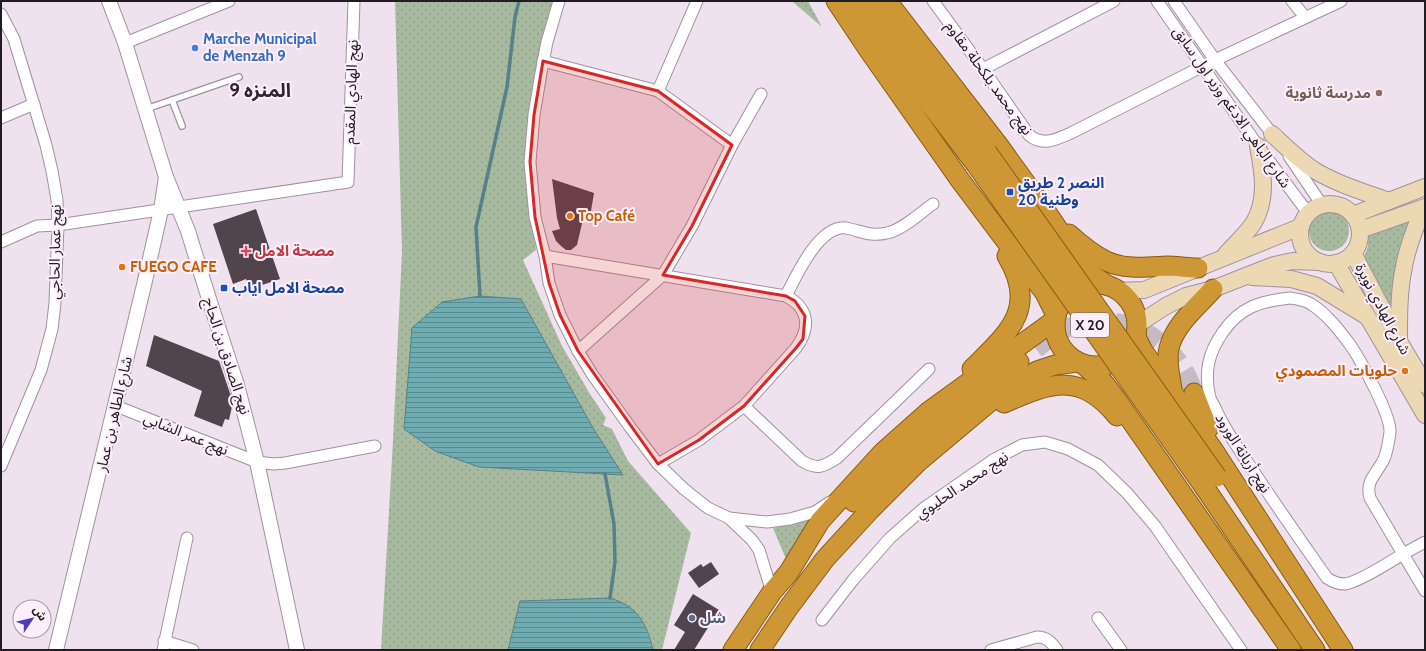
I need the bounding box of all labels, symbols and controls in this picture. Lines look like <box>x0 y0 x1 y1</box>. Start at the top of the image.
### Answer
street label: نهج محمد بلكحلة مقاوم <box>939 17 1036 140</box>
street label: شارع الباهي الادغم وزير اول سابق <box>1167 23 1295 193</box>
place label: Marche Municipal de Menzah 9 <box>203 30 317 65</box>
street label: نهج الهادي المقدم <box>340 39 365 145</box>
marker: Marche Municipal de Menzah 9 <box>190 43 200 53</box>
district label: المنزه 9 <box>229 79 291 102</box>
place label: مدرسة ثانوية <box>1286 84 1371 102</box>
marker: مدرسة ثانوية <box>1374 88 1384 98</box>
place label: النصر 2 طريق وطنية 20 <box>1018 174 1104 209</box>
marker: النصر 2 طريق وطنية 20 <box>1005 187 1015 197</box>
street label: نهج عمار الحاجي <box>45 204 68 300</box>
place label: Top Café <box>578 207 635 225</box>
marker: Top Café <box>565 211 575 221</box>
place label: مصحة الامل <box>255 242 335 260</box>
marker: مصحة الامل <box>240 245 252 257</box>
place label: FUEGO CAFE <box>130 258 217 276</box>
street label: شارع الهادي نويرة <box>1349 260 1415 359</box>
marker: FUEGO CAFE <box>117 262 127 272</box>
place label: مصحة الامل اياب <box>232 279 344 297</box>
marker: مصحة الامل اياب <box>219 283 229 293</box>
street label: نهج الصادق بن الحاج <box>197 295 254 418</box>
road number: X 20 <box>1071 313 1109 337</box>
street label: شارع الطاهر بن عمار <box>92 355 139 475</box>
place label: حلويات المصمودي <box>1275 362 1398 382</box>
marker: حلويات المصمودي <box>1400 366 1410 376</box>
street label: نهج عمر الشابي <box>140 409 231 462</box>
street label: نهج أريانة الورود <box>1209 410 1275 498</box>
street label: نهج محمد الحليوي <box>912 447 1013 525</box>
north arrow <box>12 599 52 639</box>
text: ش <box>30 603 50 623</box>
place label: شل <box>700 609 726 627</box>
marker: شل <box>687 613 697 623</box>

